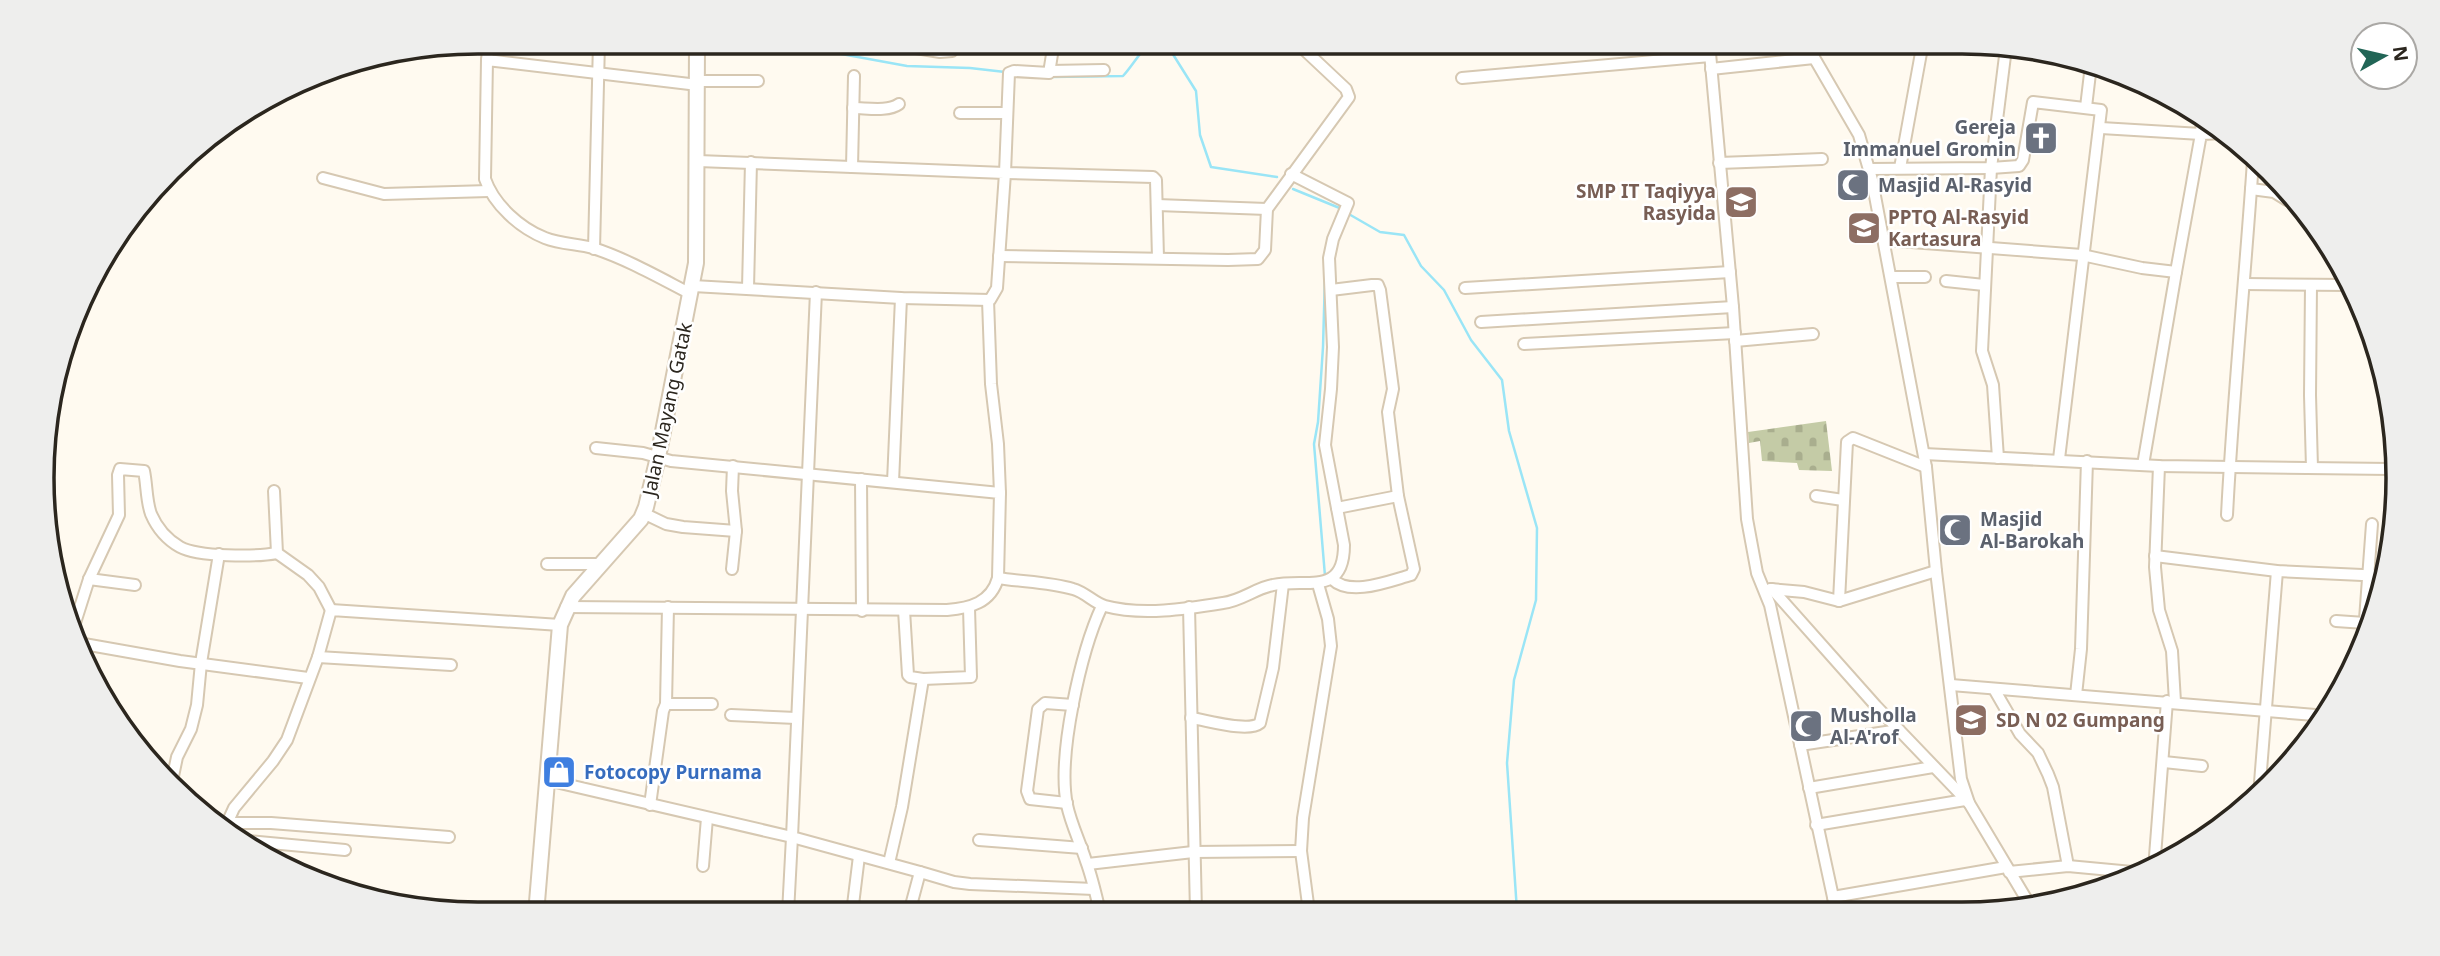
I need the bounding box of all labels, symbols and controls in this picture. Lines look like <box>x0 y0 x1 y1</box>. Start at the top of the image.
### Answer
north arrow <box>2349 21 2419 91</box>
text: N <box>2387 44 2415 63</box>
place label: Gereja Immanuel Gromin <box>1843 114 2016 162</box>
church icon: Gereja Immanuel Gromin <box>2022 119 2060 157</box>
mosque icon: Masjid Al-Rasyid <box>1834 166 1872 204</box>
place label: Masjid Al-Rasyid <box>1878 172 2032 198</box>
place label: SMP IT Taqiyya Rasyida <box>1576 178 1716 226</box>
school or university icon: SMP IT Taqiyya Rasyida <box>1722 183 1760 221</box>
place label: PPTQ Al-Rasyid Kartasura <box>1888 204 2029 252</box>
school or university icon: PPTQ Al-Rasyid Kartasura <box>1845 209 1883 247</box>
street label: Jalan Mayang Gatak <box>635 320 698 500</box>
place label: Masjid Al-Barokah <box>1980 506 2084 554</box>
mosque icon: Masjid Al-Barokah <box>1936 511 1974 549</box>
school or university icon: SD N 02 Gumpang <box>1952 701 1990 739</box>
place label: Musholla Al-A'rof <box>1830 702 1917 750</box>
mosque icon: Musholla Al-A'rof <box>1787 707 1825 745</box>
place label: SD N 02 Gumpang <box>1996 707 2165 733</box>
shop icon: Fotocopy Purnama <box>540 753 578 791</box>
place label: Fotocopy Purnama <box>584 759 762 785</box>

